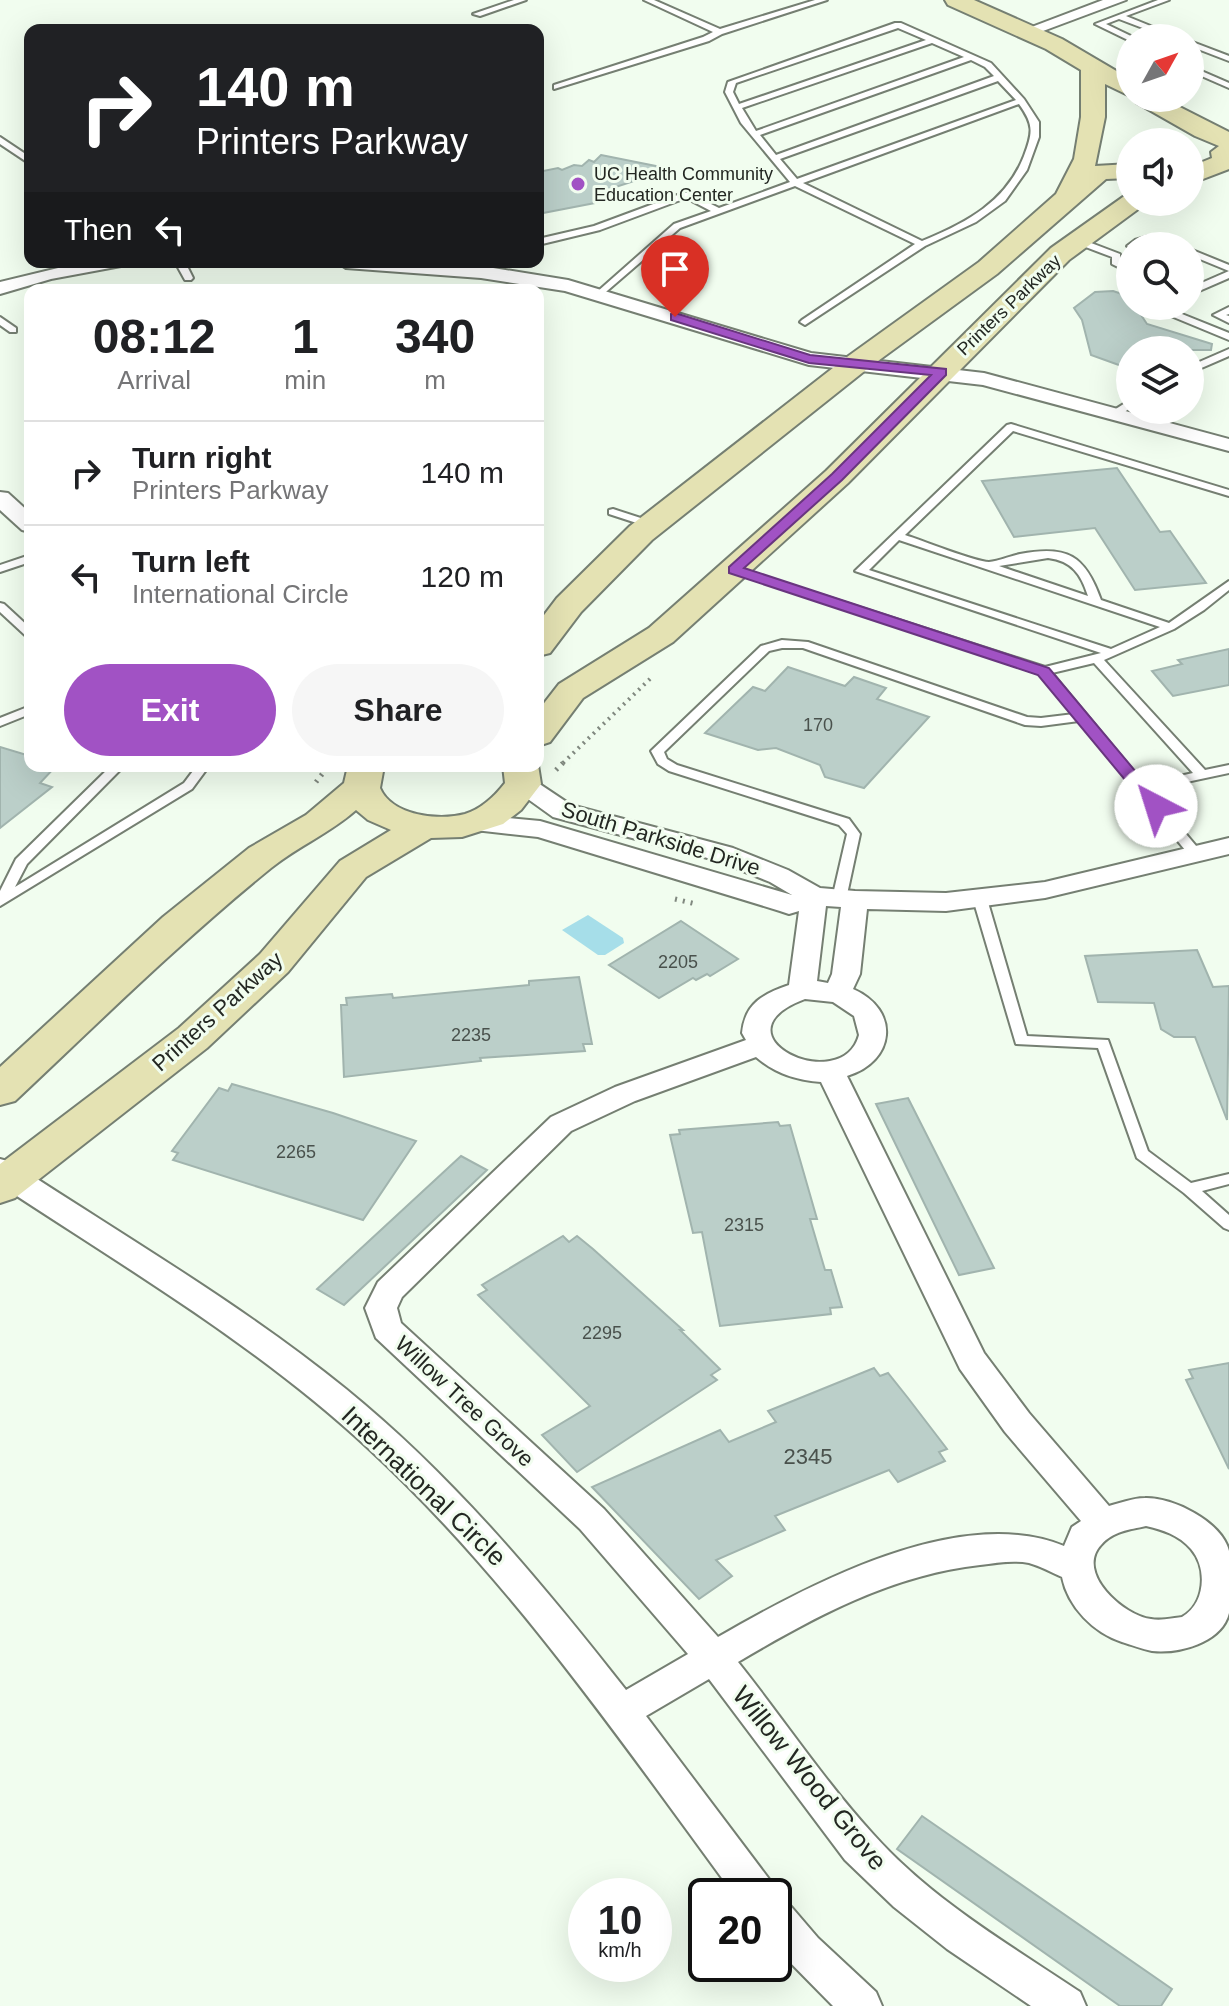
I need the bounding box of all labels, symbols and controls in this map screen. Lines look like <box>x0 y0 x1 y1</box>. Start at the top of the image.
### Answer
north arrow <box>1116 24 1204 112</box>
map controls <box>1116 24 1204 424</box>
text: 140 m <box>196 55 355 118</box>
icon: right <box>64 56 168 160</box>
text: Printers Parkway <box>196 121 468 162</box>
button: sound <box>1116 128 1204 216</box>
place label: UC Health Community Education Center <box>594 164 773 205</box>
marker: UC Health Community Education Center <box>569 175 587 193</box>
icon: left <box>148 208 192 252</box>
text: Then <box>64 213 132 246</box>
button: search <box>1116 232 1204 320</box>
pin <box>641 235 709 317</box>
icon: arrive <box>653 247 697 291</box>
street label: Printers Parkway <box>953 251 1065 359</box>
text: 08:12 <box>93 310 216 363</box>
text: 1 <box>292 310 319 363</box>
text: 340 <box>395 310 475 363</box>
button: layers <box>1116 336 1204 424</box>
text: Arrival <box>117 365 191 395</box>
text: min <box>284 365 326 395</box>
text: m <box>424 365 446 395</box>
text: Turn right <box>132 441 271 474</box>
icon: right <box>64 451 108 495</box>
text: 140 m <box>421 456 504 489</box>
text: Printers Parkway <box>132 475 329 505</box>
text: Turn left <box>132 545 250 578</box>
icon: left <box>64 555 108 599</box>
text: 120 m <box>421 560 504 593</box>
text: International Circle <box>132 579 349 609</box>
button: Exit <box>64 664 276 756</box>
button: Share <box>292 664 504 756</box>
house number: 170 <box>803 715 833 735</box>
position arrow <box>1114 764 1198 848</box>
street label: South Parkside Drive <box>558 796 763 881</box>
street label: Printers Parkway <box>147 946 287 1076</box>
house number: 2205 <box>658 952 698 972</box>
house number: 2235 <box>451 1025 491 1045</box>
house number: 2265 <box>276 1142 316 1162</box>
house number: 2315 <box>724 1215 764 1235</box>
house number: 2295 <box>582 1323 622 1343</box>
street label: Willow Tree Grove <box>390 1331 539 1472</box>
street label: International Circle <box>336 1400 512 1572</box>
house number: 2345 <box>784 1444 832 1469</box>
street label: Willow Wood Grove <box>727 1680 893 1876</box>
speed limit sign: 20 <box>688 1878 792 1982</box>
text: 10 <box>598 1898 642 1942</box>
text: km/h <box>598 1939 642 1961</box>

